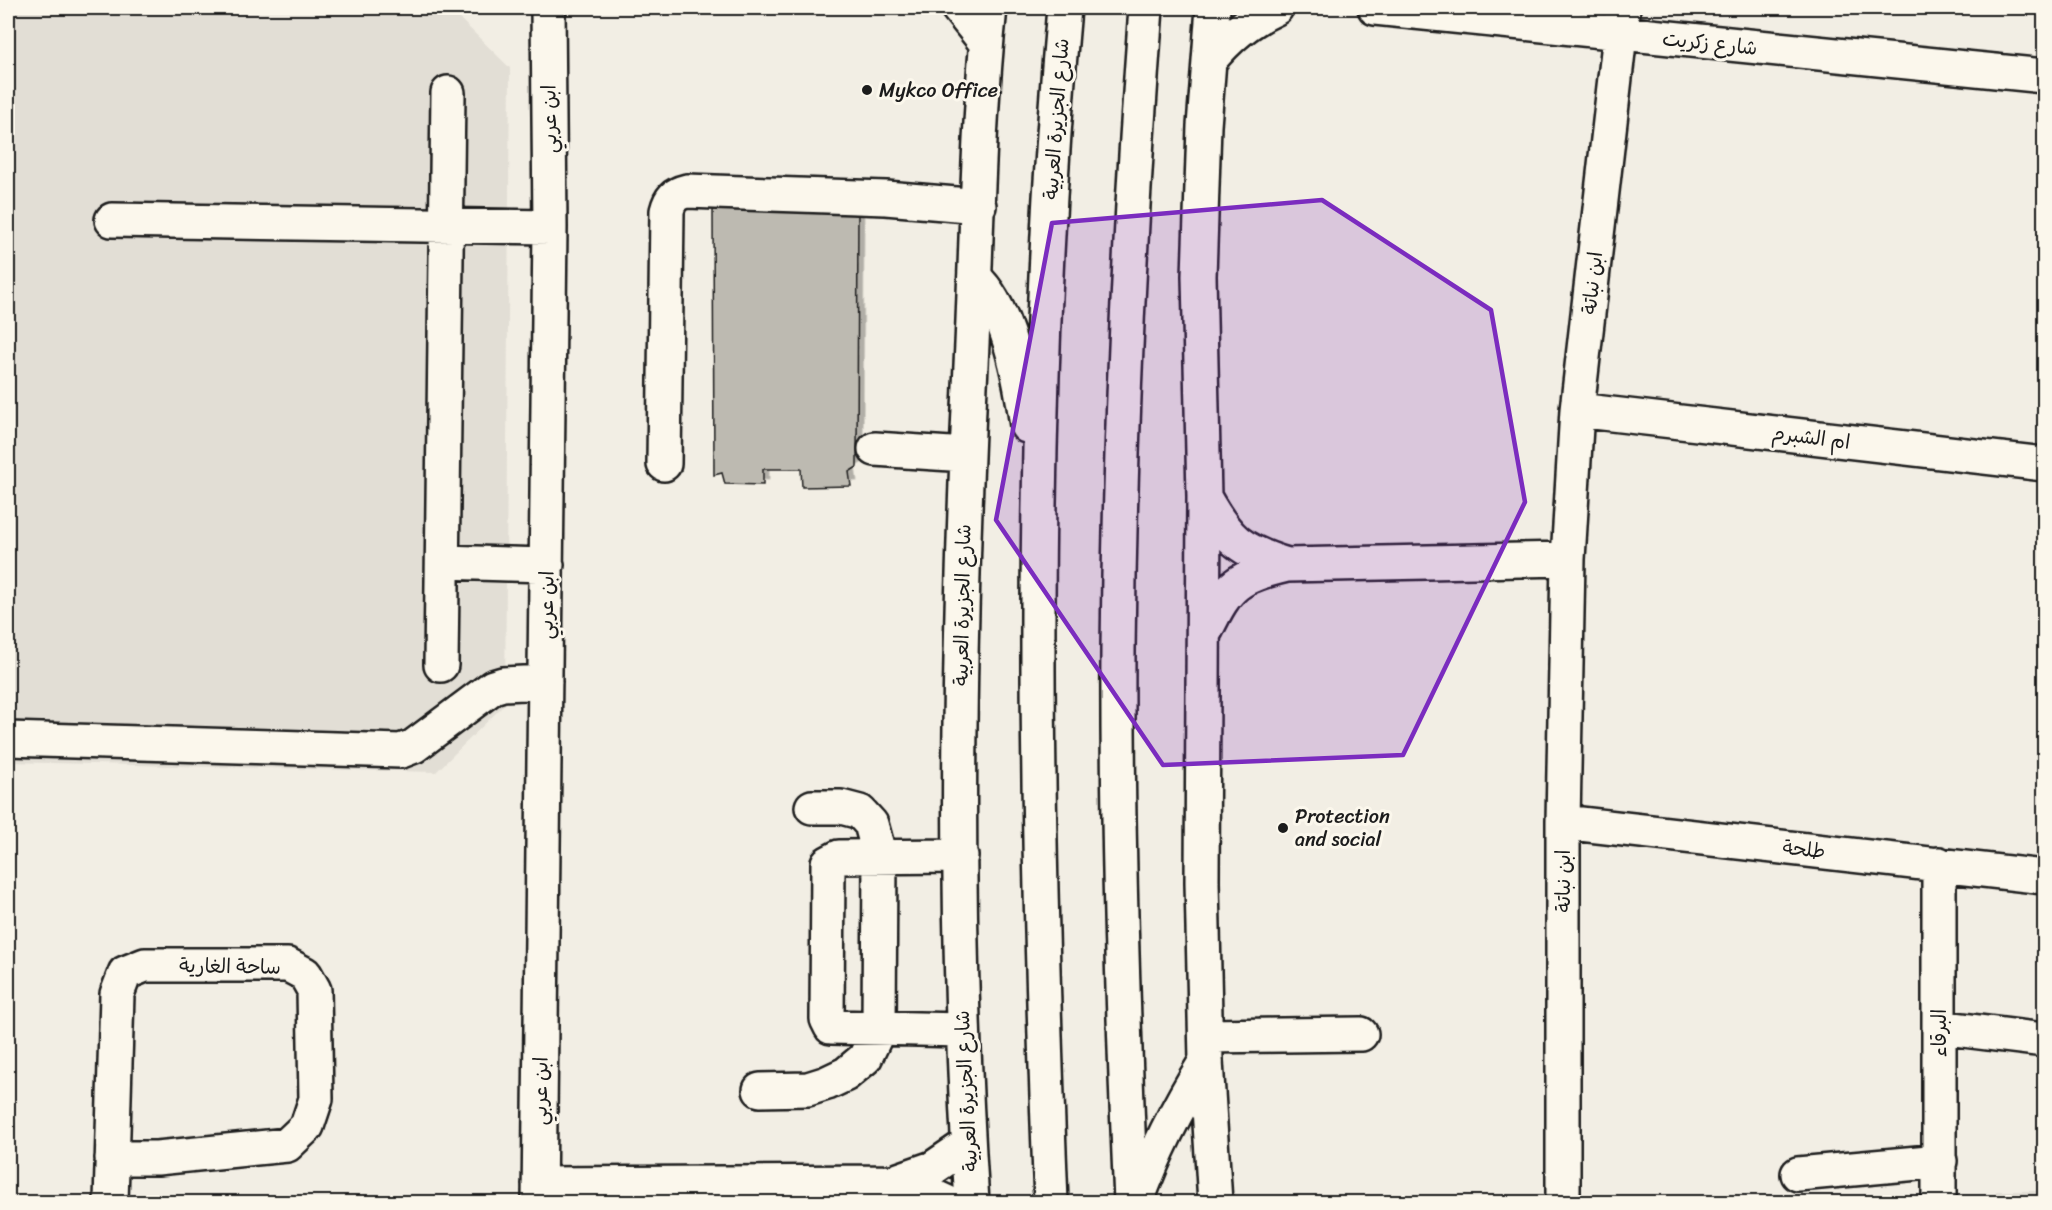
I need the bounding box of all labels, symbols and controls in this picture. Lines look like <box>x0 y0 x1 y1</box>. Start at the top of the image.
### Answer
street label: شارع زكريت <box>1661 21 1759 66</box>
street label: شارع الجزيرة العربية <box>1033 37 1080 201</box>
place label: Mykco Office <box>879 73 998 108</box>
marker: Mykco Office <box>860 83 874 97</box>
street label: ابن عربي <box>531 84 568 154</box>
street label: ابن نباتة <box>1572 250 1613 316</box>
street label: ام الشبرم <box>1770 415 1852 460</box>
street label: شارع الجزيرة العربية <box>944 524 981 686</box>
street label: ابن عربي <box>528 570 565 640</box>
place label: Protection and social <box>1295 799 1390 857</box>
marker: Protection and social <box>1276 821 1290 835</box>
street label: طلحة <box>1781 830 1827 869</box>
street label: ابن نباتة <box>1546 850 1581 912</box>
street label: ساحة الغارية <box>179 948 281 985</box>
street label: شارع الجزيرة العربية <box>945 1009 988 1173</box>
street label: البرقاء <box>1922 1009 1957 1057</box>
street label: ابن عربي <box>522 1056 559 1126</box>

